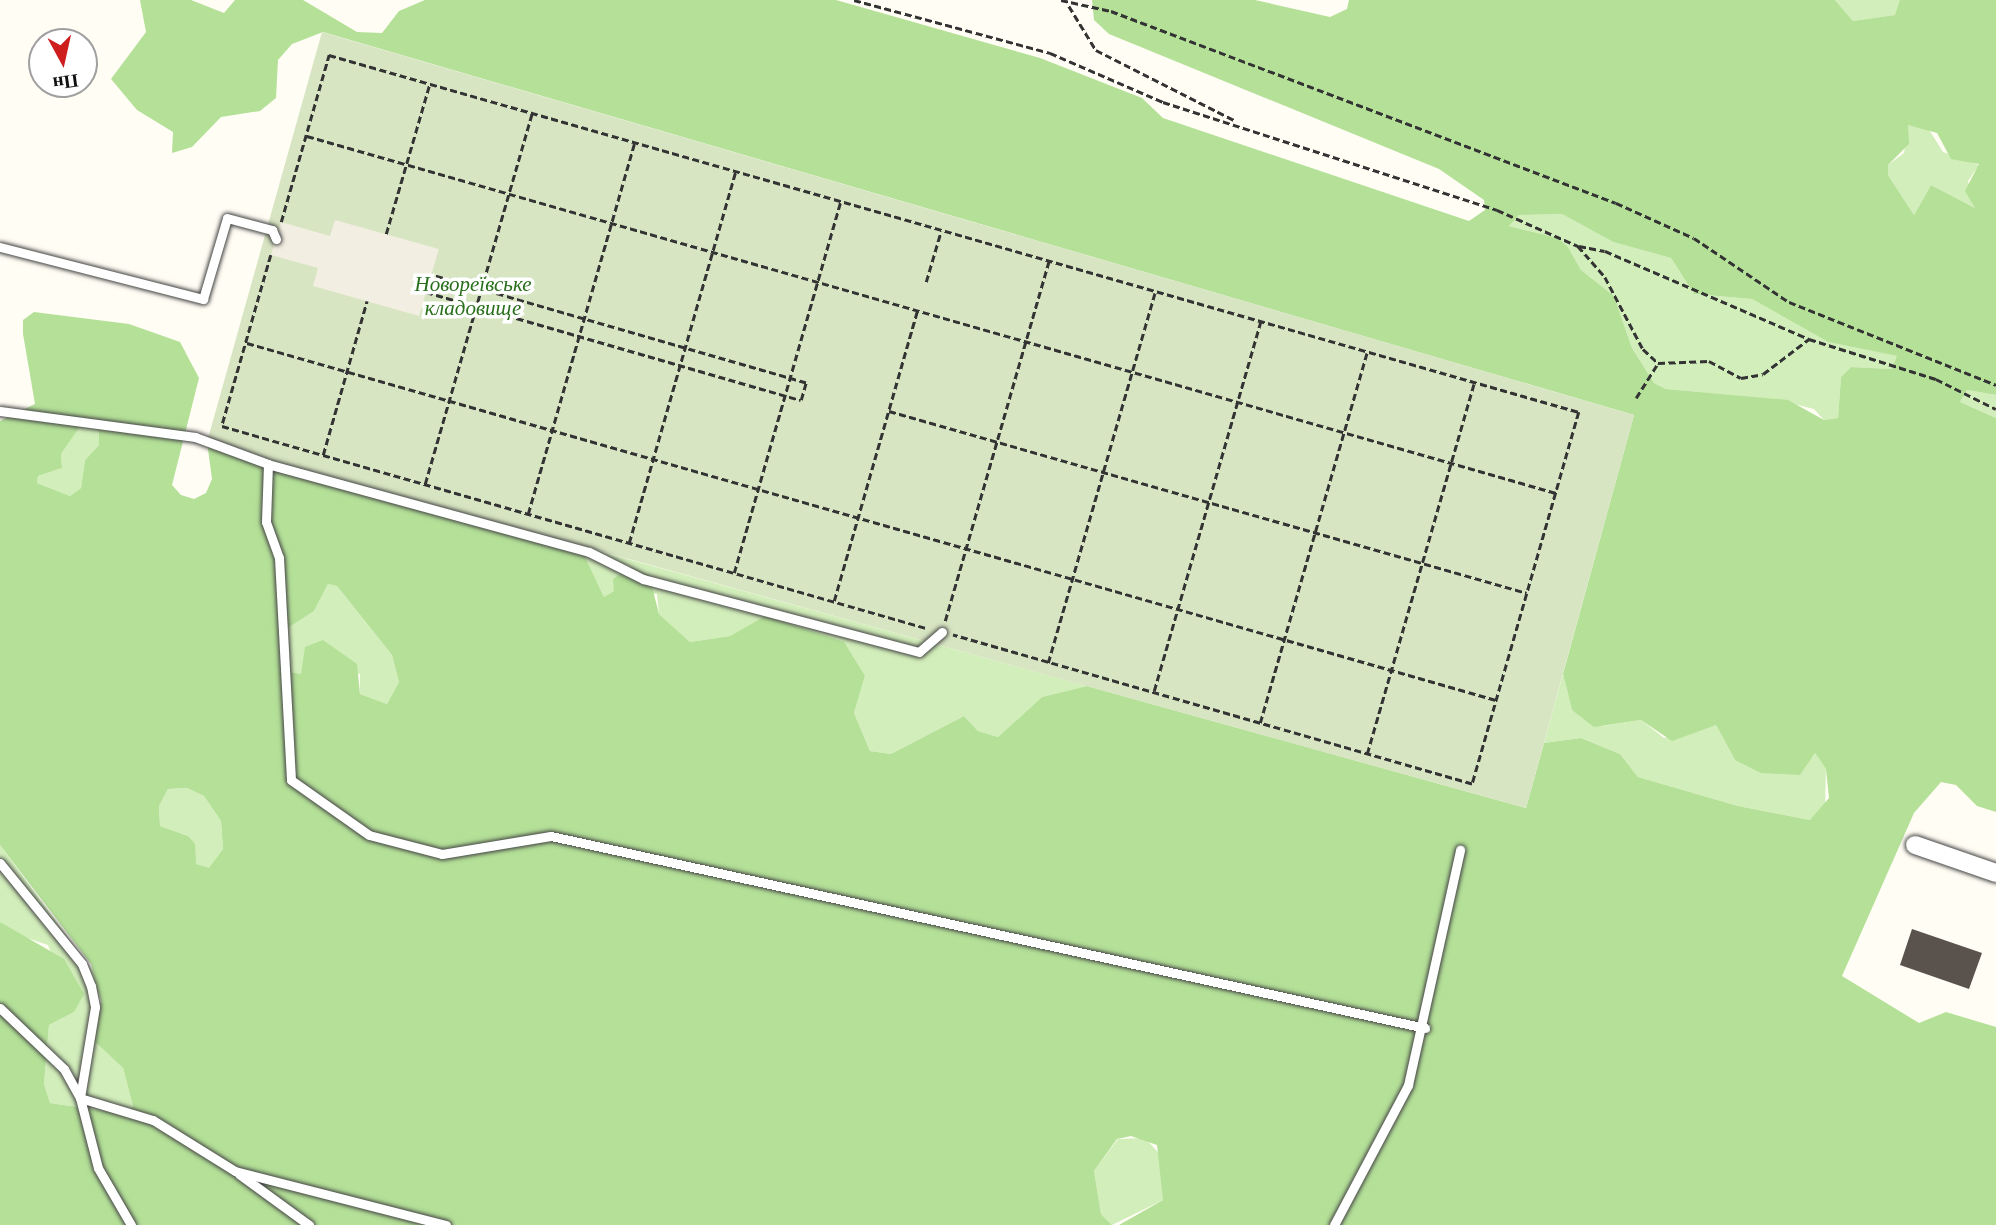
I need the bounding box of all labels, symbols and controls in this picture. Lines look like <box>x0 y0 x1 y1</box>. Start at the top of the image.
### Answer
north arrow <box>28 28 98 98</box>
text: Пн <box>51 69 80 95</box>
park label: Новореївське кладовище <box>415 271 531 321</box>

